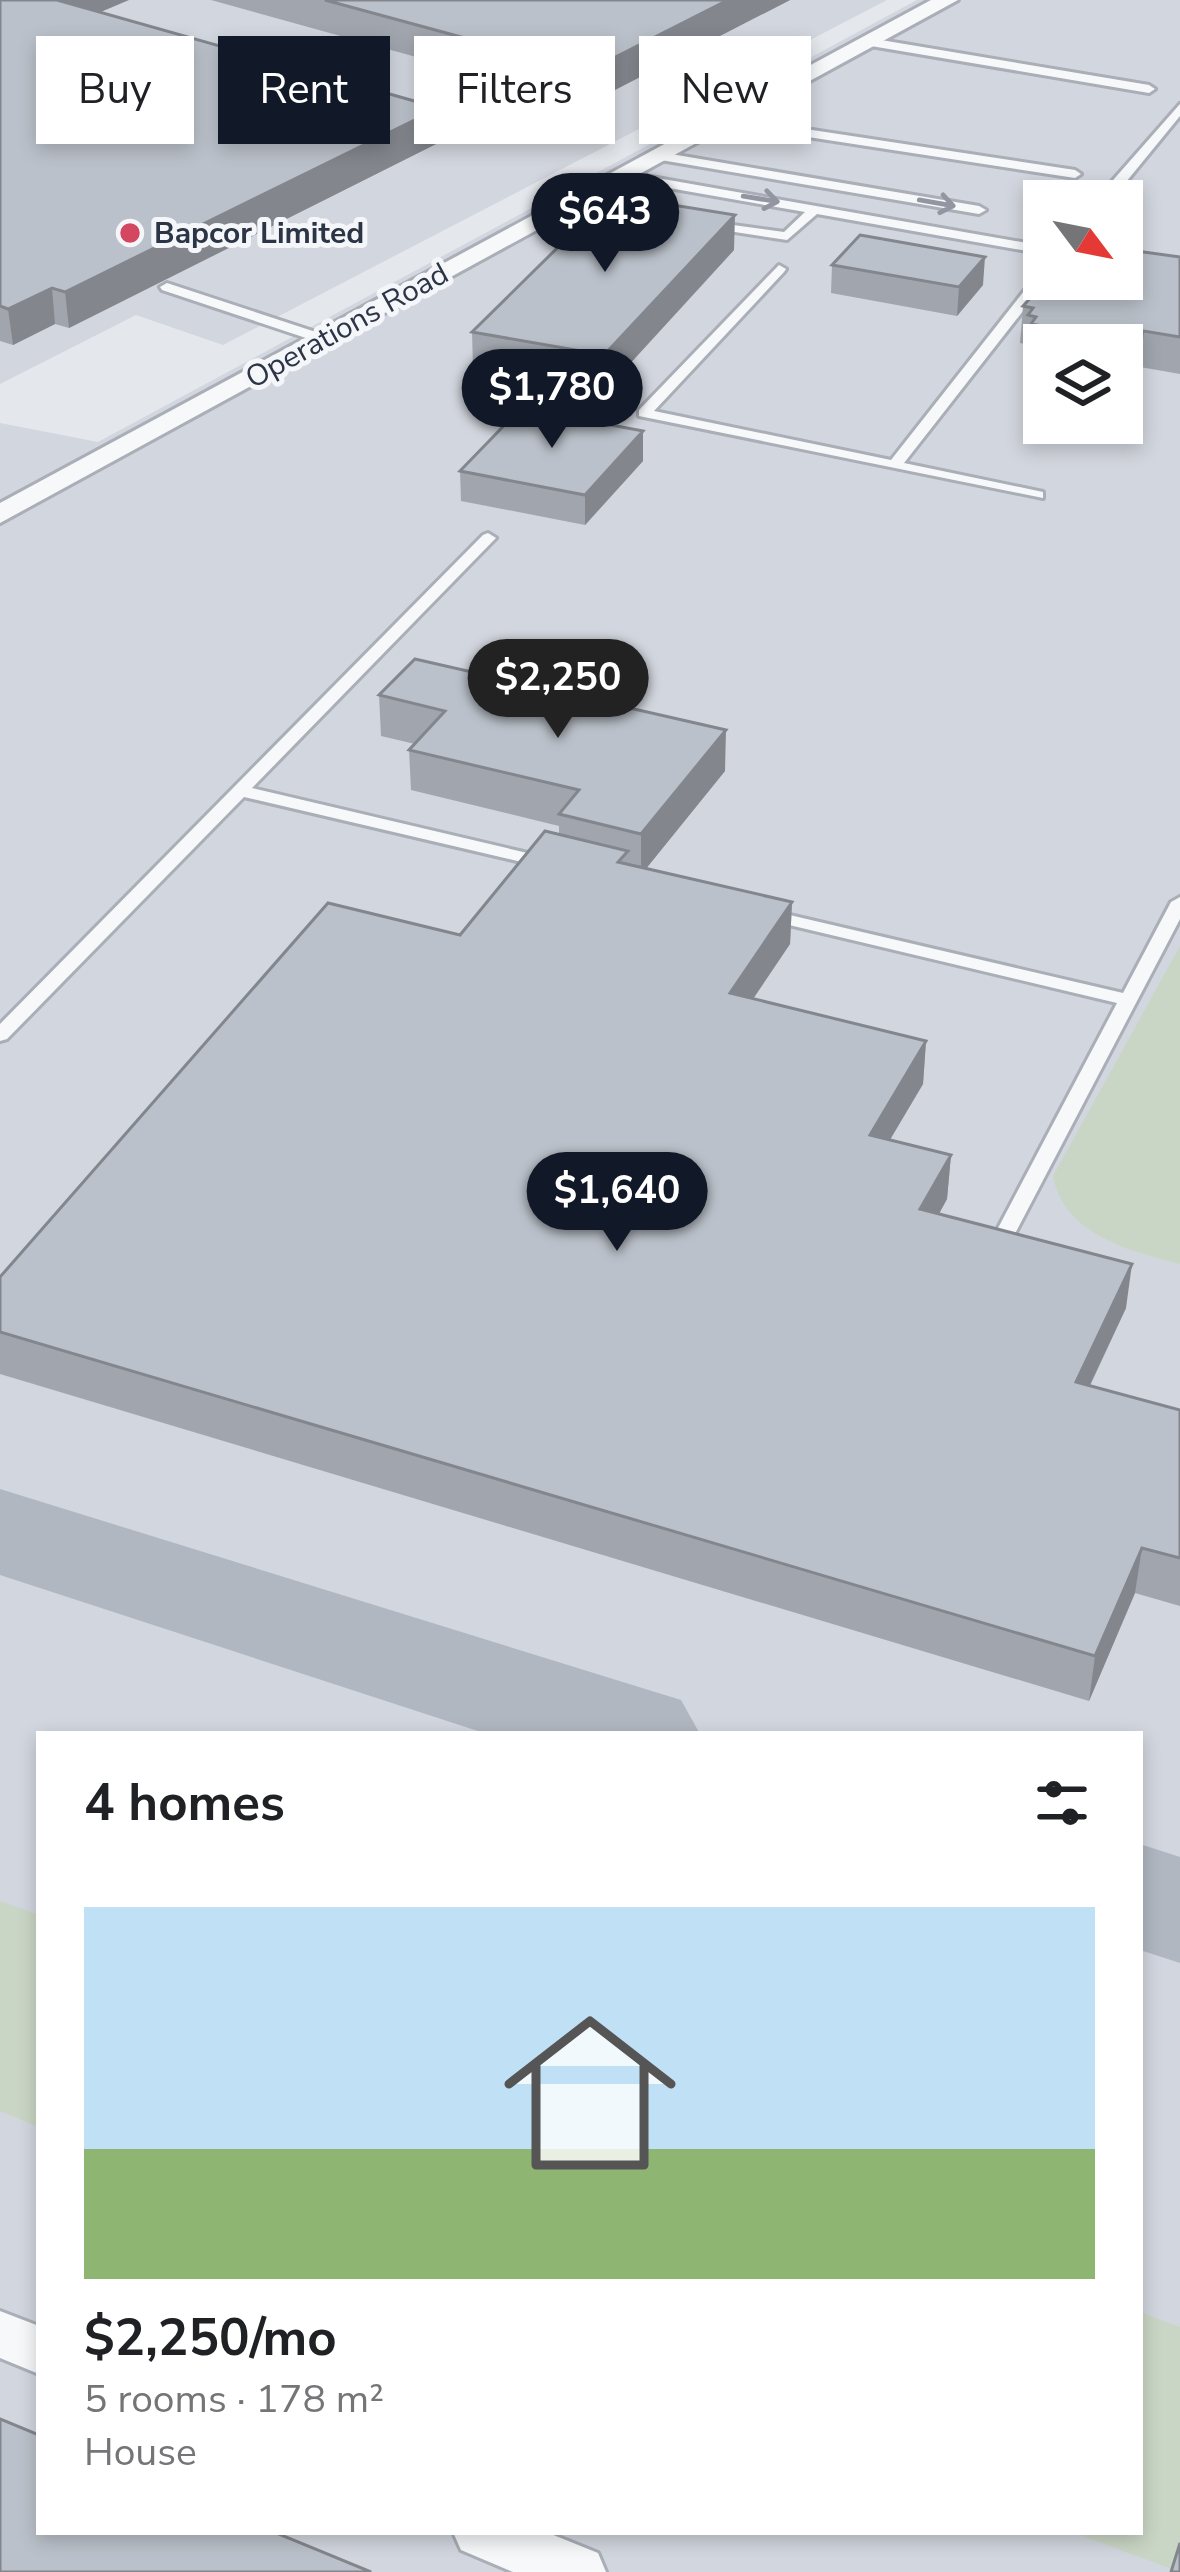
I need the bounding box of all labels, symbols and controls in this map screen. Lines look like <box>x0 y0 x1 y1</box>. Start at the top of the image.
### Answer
chip: Buy <box>36 36 194 144</box>
chip: Rent <box>218 36 390 144</box>
chip: Filters <box>414 36 615 144</box>
chip: New <box>639 36 811 144</box>
pin: $643 <box>534 173 676 275</box>
north arrow <box>1023 180 1143 300</box>
map controls <box>1023 180 1143 444</box>
text: $643 <box>558 185 652 238</box>
one-way arrow <box>741 188 780 211</box>
one-way arrow <box>917 192 956 215</box>
place label: Bapcor Limited <box>154 213 364 254</box>
marker: Bapcor Limited <box>117 220 143 246</box>
street label: Operations Road <box>238 253 456 399</box>
button: layers <box>1023 324 1143 444</box>
pin: $1,780 <box>454 349 650 451</box>
text: $1,780 <box>489 361 615 414</box>
pin: $2,250 <box>460 639 656 741</box>
text: $2,250 <box>495 651 621 704</box>
pin: $1,640 <box>519 1152 715 1254</box>
text: $1,640 <box>554 1164 680 1217</box>
text: 4 homes <box>84 1768 285 1838</box>
icon: filters <box>1029 1770 1095 1836</box>
icon: home <box>482 1985 698 2201</box>
text: $2,250/mo <box>84 2303 337 2373</box>
text: 5 rooms · 178 m² <box>84 2373 384 2426</box>
text: House <box>84 2426 197 2479</box>

